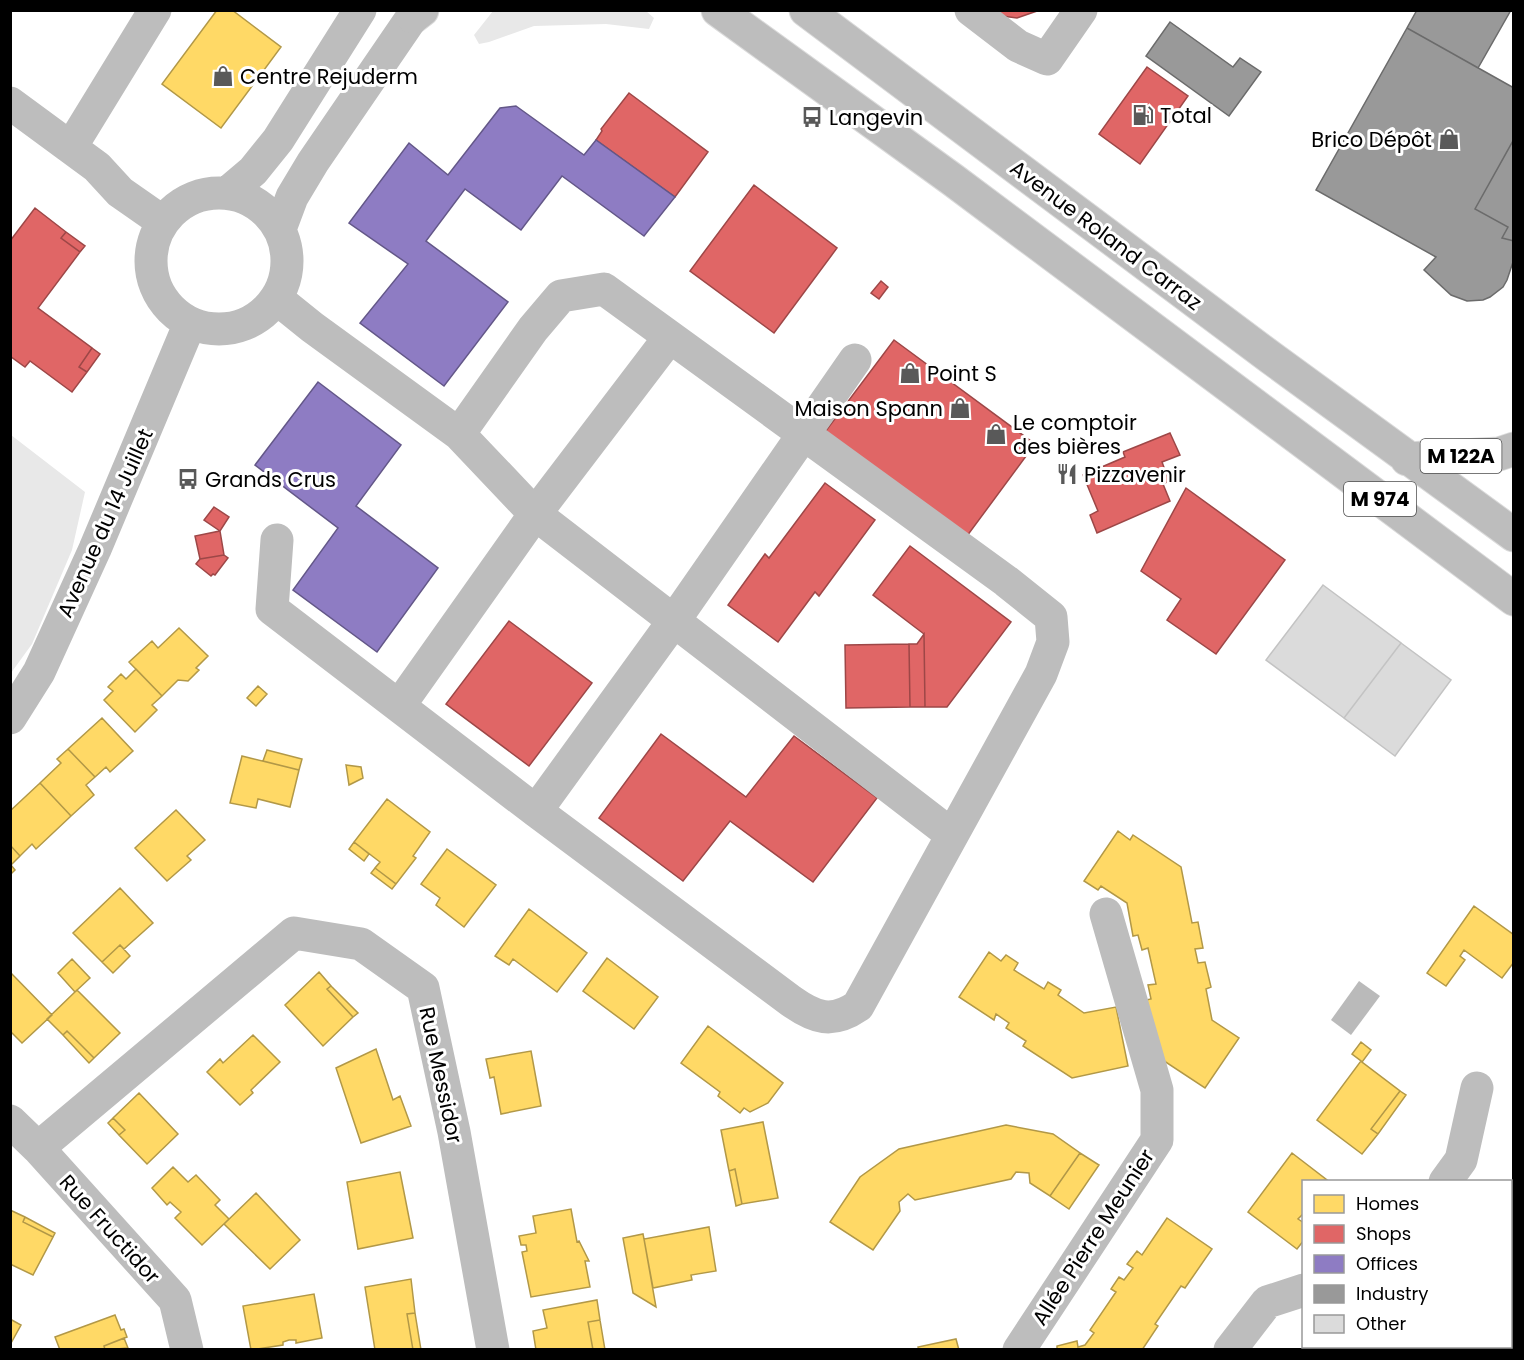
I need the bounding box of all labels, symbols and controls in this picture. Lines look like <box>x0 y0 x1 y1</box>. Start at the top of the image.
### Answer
place label: Centre Rejuderm <box>240 62 418 91</box>
shop icon: Centre Rejuderm <box>211 64 235 88</box>
place label: Total <box>1160 101 1212 130</box>
place label: Langevin <box>829 103 923 132</box>
fuel station icon: Total <box>1131 103 1155 127</box>
bus stop icon: Langevin <box>800 105 824 129</box>
place label: Brico Dépôt <box>1311 125 1432 154</box>
shop icon: Brico Dépôt <box>1437 127 1461 151</box>
street label: Avenue Roland Carraz <box>1004 153 1208 317</box>
place label: Point S <box>927 359 997 388</box>
shop icon: Point S <box>898 361 922 385</box>
place label: Maison Spann <box>795 394 943 423</box>
shop icon: Maison Spann <box>948 396 972 420</box>
place label: Le comptoir des bières <box>1013 408 1137 461</box>
shop icon: Le comptoir des bières <box>984 422 1008 446</box>
street label: Avenue du 14 Juillet <box>50 424 160 622</box>
road number: M 122A <box>1420 439 1502 473</box>
place label: Pizzavenir <box>1084 460 1186 489</box>
restaurant icon: Pizzavenir <box>1055 462 1079 486</box>
place label: Grands Crus <box>205 465 336 494</box>
bus stop icon: Grands Crus <box>176 467 200 491</box>
road number: M 974 <box>1344 482 1416 516</box>
street label: Rue Messidor <box>412 1004 470 1146</box>
street label: Allée Pierre Meunier <box>1025 1143 1161 1331</box>
street label: Rue Fructidor <box>53 1168 167 1290</box>
legend <box>1302 1180 1512 1348</box>
text: Homes <box>1356 1191 1419 1216</box>
text: Shops <box>1356 1221 1411 1246</box>
text: Offices <box>1356 1251 1418 1276</box>
text: Industry <box>1356 1281 1428 1306</box>
text: Other <box>1356 1311 1406 1336</box>

